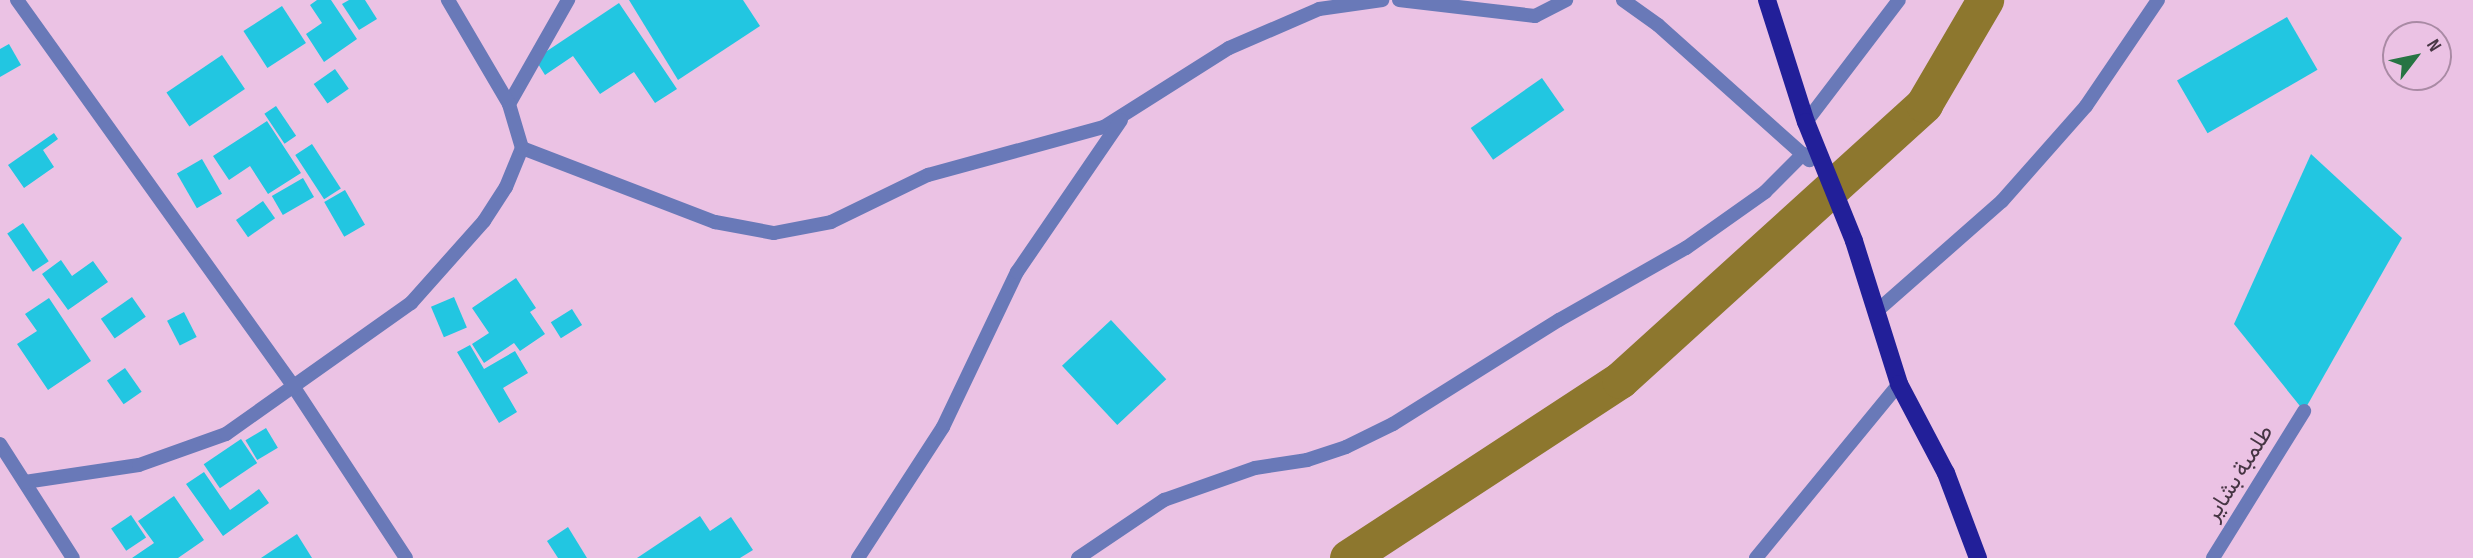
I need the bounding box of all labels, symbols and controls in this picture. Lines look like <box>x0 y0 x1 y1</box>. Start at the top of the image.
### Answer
north arrow <box>2382 21 2452 91</box>
text: N <box>2421 35 2446 56</box>
street label: طلمبة بشاير <box>2199 420 2279 526</box>

